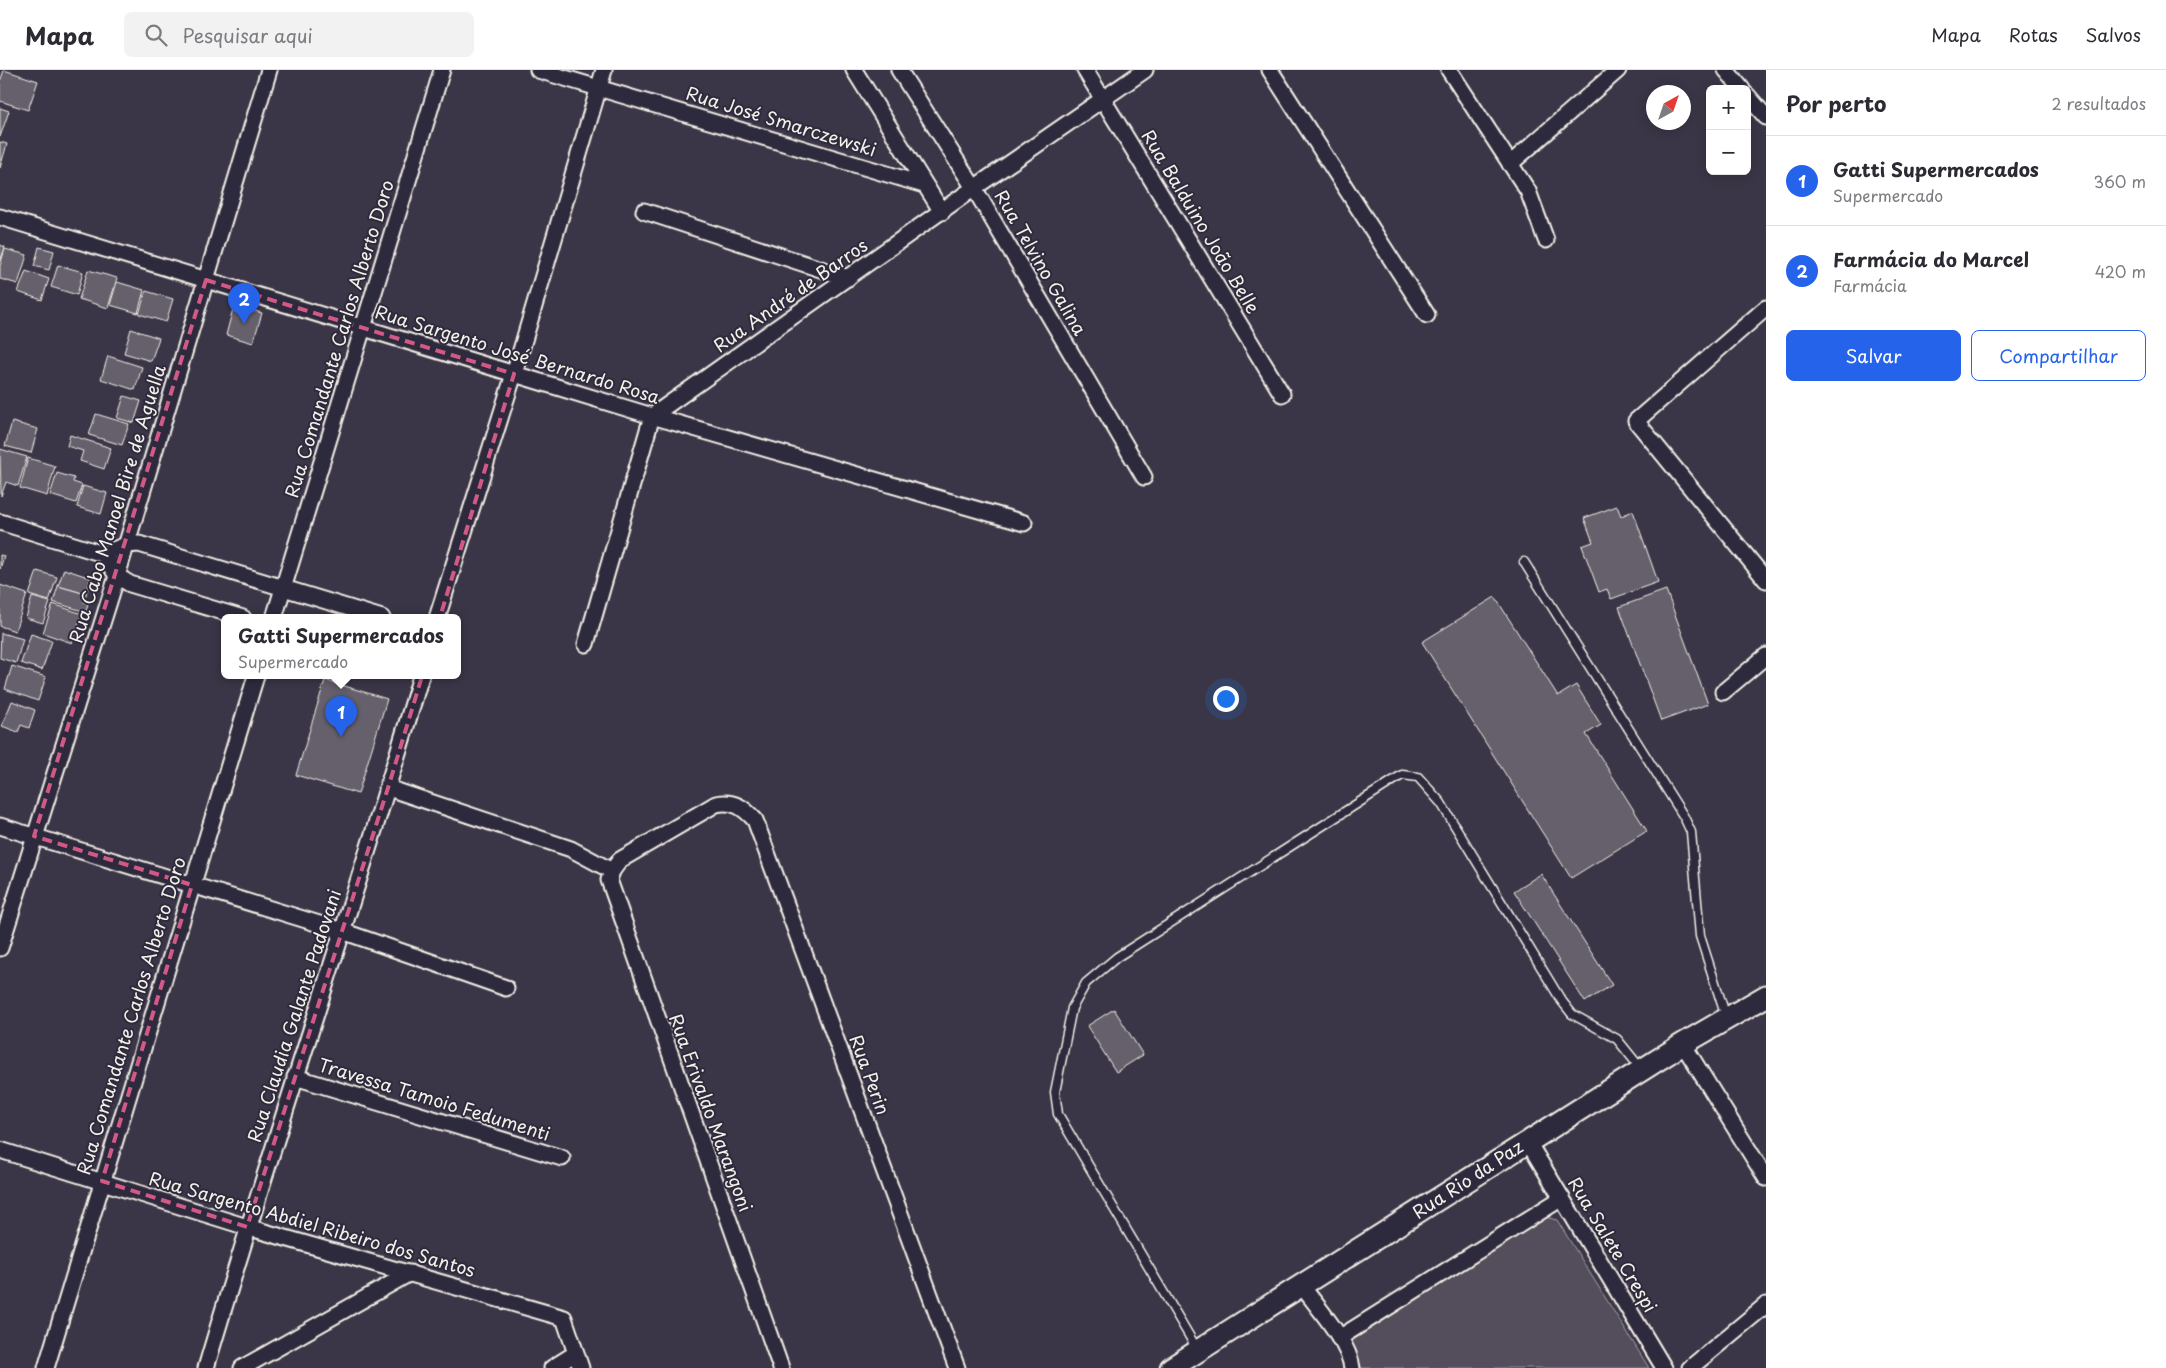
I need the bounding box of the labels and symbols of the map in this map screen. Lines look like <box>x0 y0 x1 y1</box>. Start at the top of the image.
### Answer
street label: Rua José Smarczewski <box>683 79 880 162</box>
north arrow <box>1646 85 1691 130</box>
street label: Rua Balduino João Belle <box>1136 124 1267 318</box>
street label: Rua Comandante Carlos Alberto Doro <box>277 176 400 501</box>
street label: Rua Telvino Galina <box>989 185 1094 340</box>
street label: Rua André de Barros <box>708 231 873 358</box>
pin: 2 <box>228 283 260 324</box>
street label: Rua Sargento José Bernardo Rosa <box>372 297 663 410</box>
street label: Rua Cabo Manoel Bire de Aguella <box>61 360 172 646</box>
your location <box>1213 686 1239 712</box>
pin: 1 <box>325 696 357 737</box>
street label: Rua Comandante Carlos Alberto Doro <box>69 853 192 1178</box>
street label: Rua Claudia Galante Padovani <box>240 886 347 1145</box>
street label: Rua Erivaldo Marangoni <box>663 1010 760 1215</box>
street label: Rua Perin <box>843 1031 897 1118</box>
street label: Travessa Tamoio Fedumenti <box>315 1050 554 1147</box>
street label: Rua Rio da Paz <box>1407 1133 1528 1225</box>
street label: Rua Sargento Abdiel Ribeiro dos Santos <box>146 1164 479 1283</box>
street label: Rua Salete Crespi <box>1562 1171 1664 1317</box>

